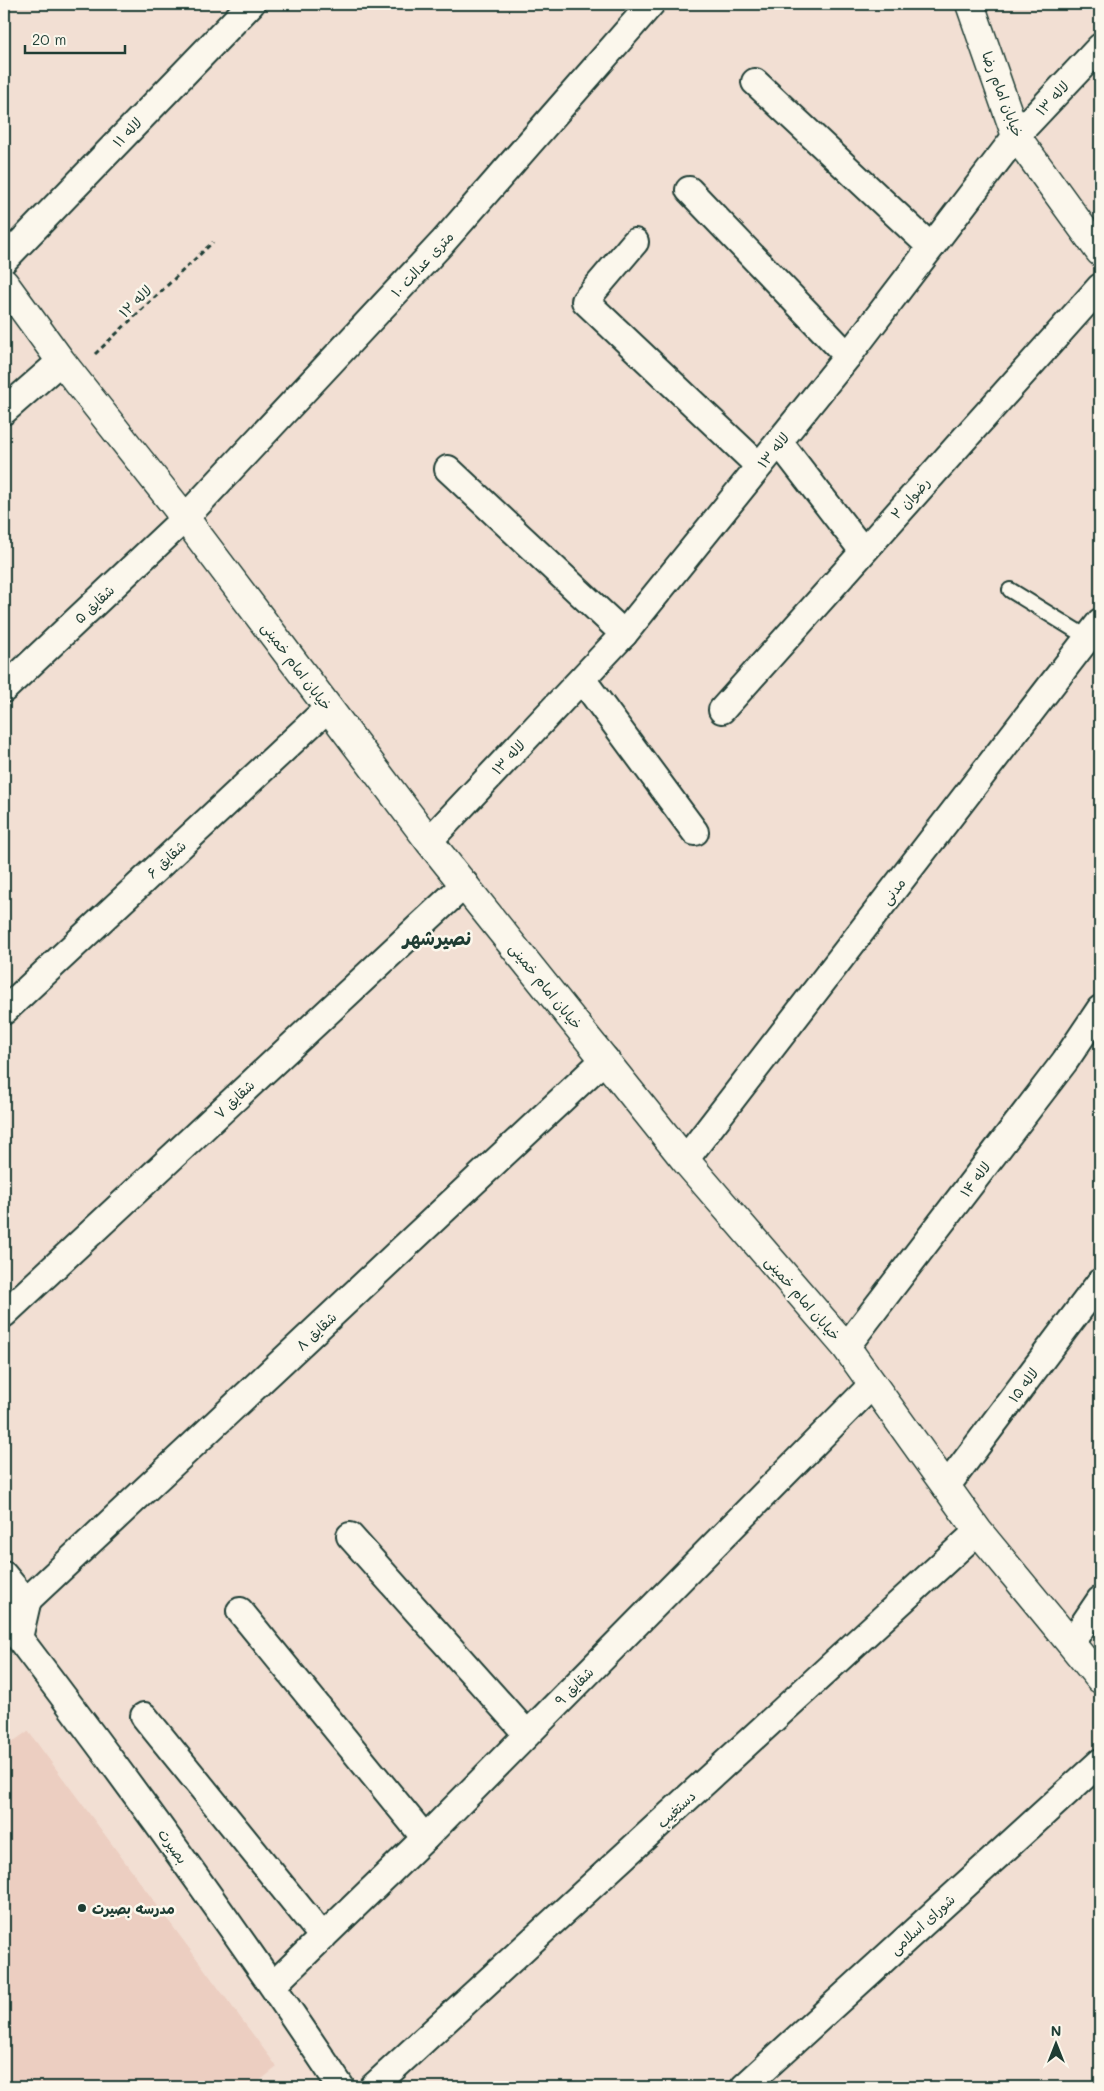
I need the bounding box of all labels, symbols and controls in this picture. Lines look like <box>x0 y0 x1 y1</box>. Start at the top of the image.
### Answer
scale bar <box>25 22 125 54</box>
text: 20 m <box>32 29 66 49</box>
street label: خیابان امام رضا <box>976 48 1028 140</box>
street label: لاله ۱۳ <box>1031 77 1073 119</box>
street label: لاله ۱۱ <box>108 113 146 151</box>
street label: ۱۰ متری عدالت <box>387 227 457 301</box>
street label: لاله ۱۲ <box>114 281 156 321</box>
street label: لاله ۱۳ <box>753 428 793 472</box>
street label: رضوان ۲ <box>886 473 934 523</box>
street label: شقایق ۵ <box>70 580 118 628</box>
street label: خیابان امام خمینی <box>256 618 336 715</box>
street label: لاله ۱۳ <box>487 736 529 778</box>
street label: شقایق ۶ <box>142 836 190 882</box>
street label: مدنی <box>877 874 909 908</box>
district label: نصیرشهر <box>401 925 471 950</box>
street label: خیابان امام خمینی <box>504 939 587 1034</box>
street label: شقایق ۷ <box>210 1075 258 1123</box>
street label: لاله ۱۴ <box>955 1157 995 1201</box>
street label: خیابان امام خمینی <box>760 1252 845 1345</box>
street label: شقایق ۸ <box>292 1307 340 1355</box>
street label: لاله ۱۵ <box>1004 1364 1042 1406</box>
street label: شقایق ۹ <box>550 1662 598 1710</box>
street label: دستغیب <box>652 1786 700 1832</box>
street label: بصیرت <box>154 1825 192 1867</box>
street label: شورای اسلامی <box>885 1890 959 1958</box>
place label: مدرسه بصیرت <box>92 1899 175 1918</box>
marker: مدرسه بصیرت <box>76 1902 88 1914</box>
north arrow <box>1032 2018 1082 2068</box>
text: N <box>1051 2021 1061 2040</box>

